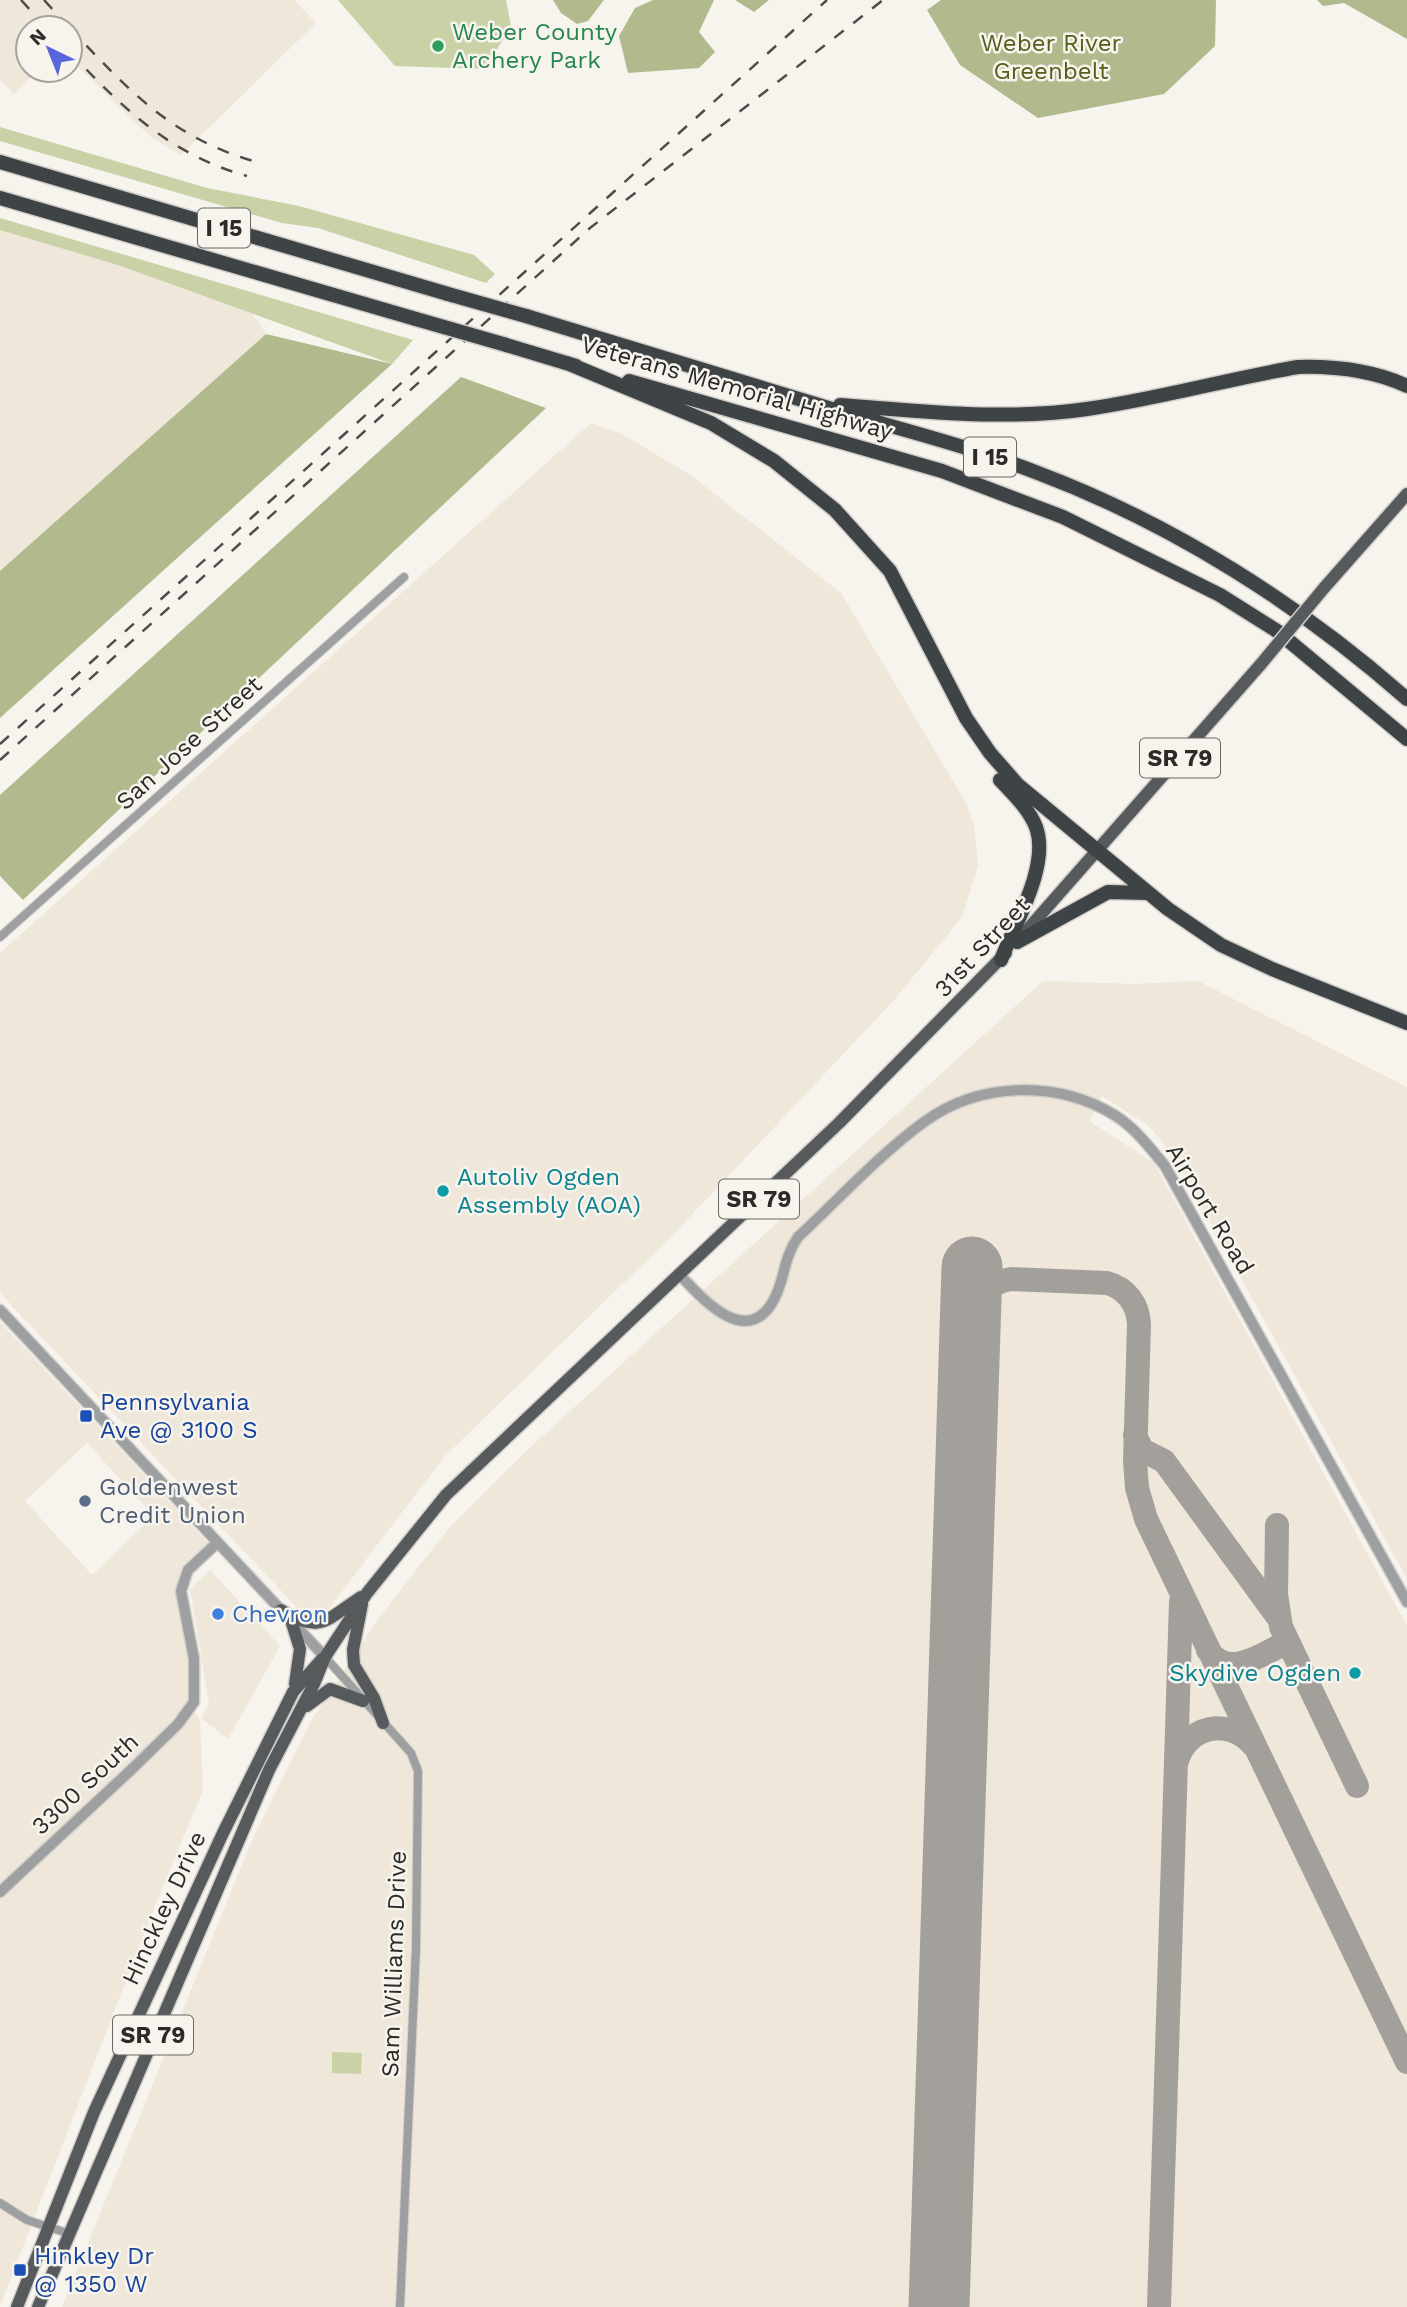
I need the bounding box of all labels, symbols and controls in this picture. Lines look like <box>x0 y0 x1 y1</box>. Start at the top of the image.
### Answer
north arrow <box>14 14 84 84</box>
place label: Weber County Archery Park <box>452 18 618 74</box>
text: N <box>25 24 51 50</box>
park label: Weber River Greenbelt <box>981 29 1122 85</box>
marker: Weber County Archery Park <box>430 38 446 54</box>
road number: I 15 <box>198 208 250 247</box>
street label: Veterans Memorial Highway <box>578 330 897 446</box>
road number: I 15 <box>964 438 1016 477</box>
street label: San Jose Street <box>111 670 267 816</box>
road number: SR 79 <box>1140 738 1220 778</box>
street label: 31st Street <box>929 891 1035 1003</box>
street label: Airport Road <box>1160 1139 1260 1279</box>
place label: Autoliv Ogden Assembly (AOA) <box>457 1163 641 1219</box>
road number: SR 79 <box>719 1180 799 1218</box>
marker: Autoliv Ogden Assembly (AOA) <box>435 1183 451 1199</box>
place label: Pennsylvania Ave @ 3100 S <box>100 1388 258 1444</box>
marker: Pennsylvania Ave @ 3100 S <box>78 1408 94 1424</box>
place label: Goldenwest Credit Union <box>99 1473 246 1529</box>
marker: Goldenwest Credit Union <box>77 1493 93 1509</box>
place label: Chevron <box>232 1600 328 1628</box>
marker: Chevron <box>210 1606 226 1622</box>
place label: Skydive Ogden <box>1169 1659 1341 1687</box>
marker: Skydive Ogden <box>1347 1665 1363 1681</box>
street label: 3300 South <box>26 1728 144 1840</box>
street label: Hinckley Drive <box>116 1827 212 1989</box>
street label: Sam Williams Drive <box>376 1850 412 2078</box>
road number: SR 79 <box>113 2016 193 2054</box>
place label: Hinkley Dr @ 1350 W <box>34 2242 154 2298</box>
marker: Hinkley Dr @ 1350 W <box>12 2262 28 2278</box>

